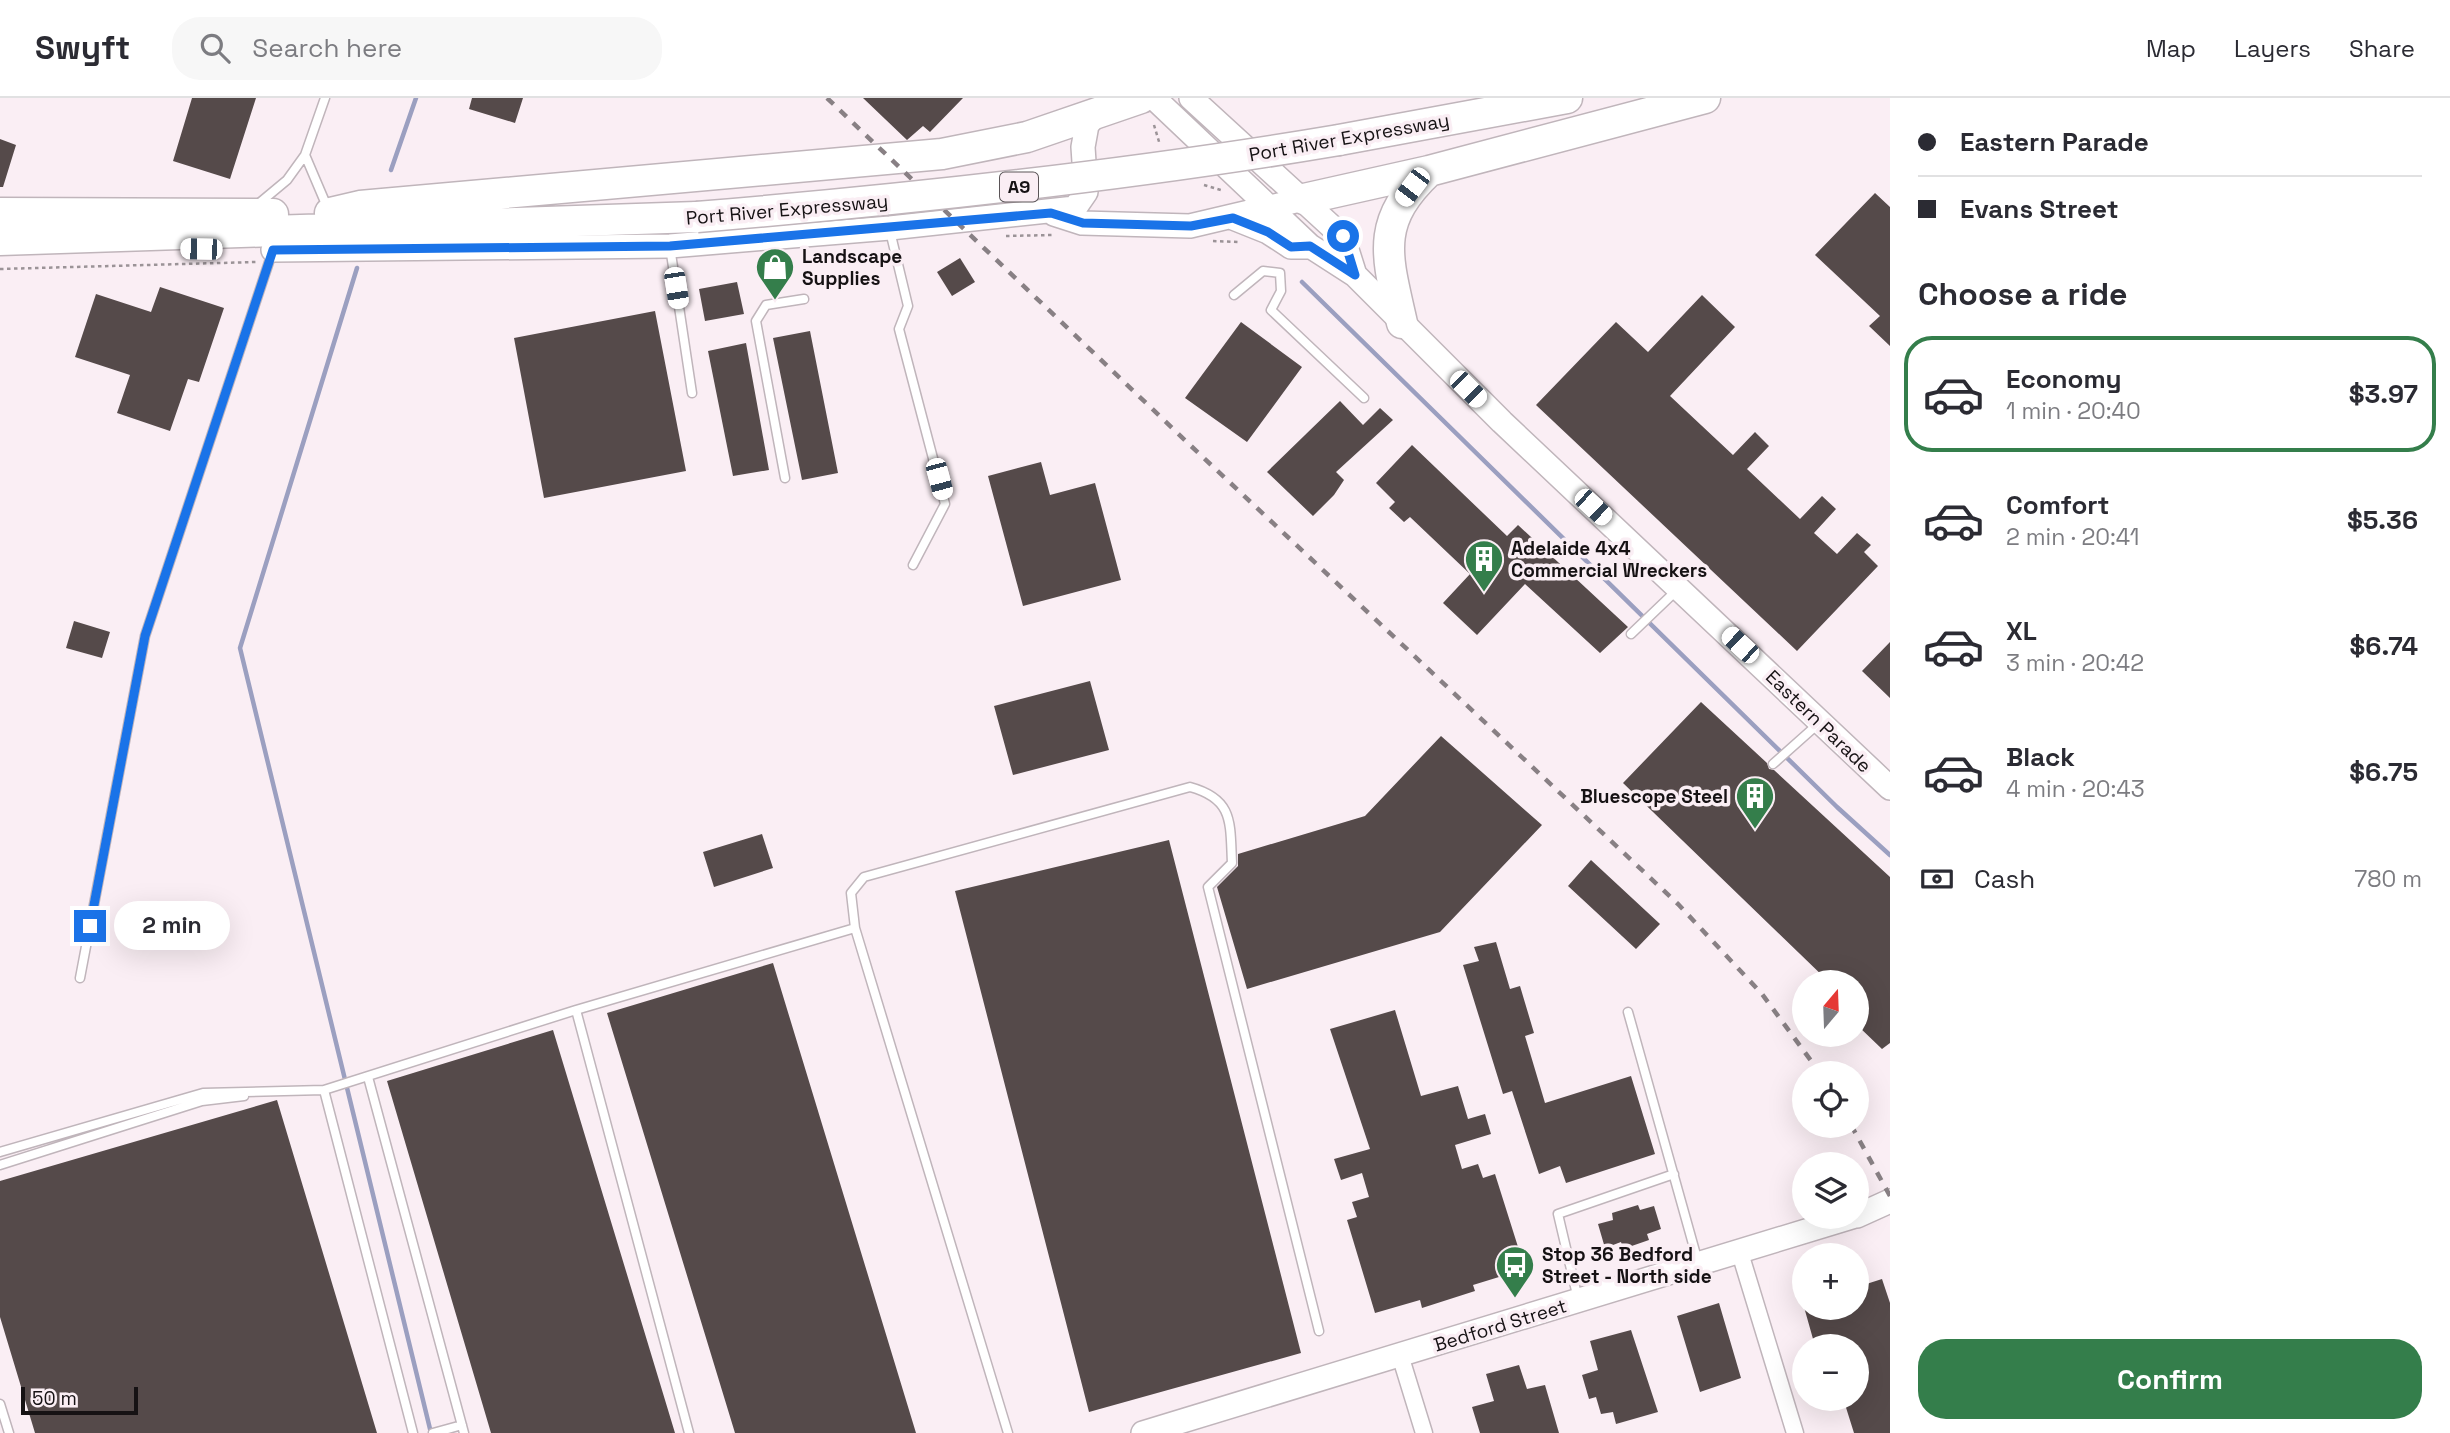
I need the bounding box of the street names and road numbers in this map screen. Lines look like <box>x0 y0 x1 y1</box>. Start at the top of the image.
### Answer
street label: Port River Expressway <box>1247 108 1451 167</box>
road number: A9 <box>1000 172 1038 202</box>
street label: Port River Expressway <box>685 188 889 231</box>
street label: Eastern Parade <box>1760 665 1877 778</box>
street label: Bedford Street <box>1431 1293 1570 1358</box>

